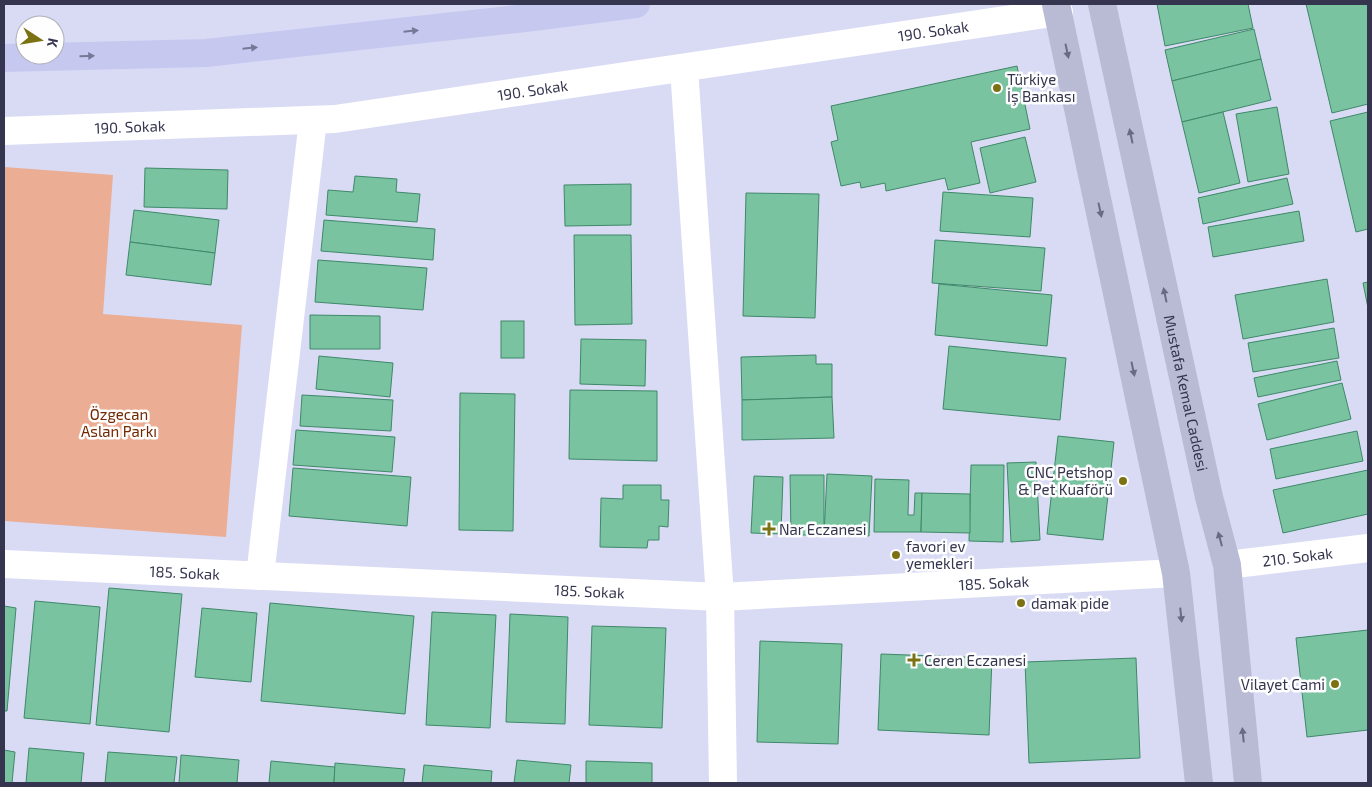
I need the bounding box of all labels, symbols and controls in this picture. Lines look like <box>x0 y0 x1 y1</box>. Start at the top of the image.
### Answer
north arrow <box>15 15 65 65</box>
street label: 190. Sokak <box>897 16 970 45</box>
one-way arrow <box>404 27 420 35</box>
text: K <box>44 37 62 49</box>
one-way arrow <box>242 44 258 52</box>
one-way arrow <box>1063 44 1071 59</box>
one-way arrow <box>80 52 96 60</box>
place label: Türkiye İş Bankası <box>1007 70 1075 106</box>
street label: 190. Sokak <box>496 76 569 104</box>
marker: Türkiye İş Bankası <box>991 82 1003 94</box>
street label: 190. Sokak <box>94 116 166 137</box>
one-way arrow <box>1126 128 1134 144</box>
one-way arrow <box>1096 203 1104 218</box>
one-way arrow <box>1161 287 1169 303</box>
street label: Mustafa Kemal Caddesi <box>1161 313 1212 473</box>
one-way arrow <box>1130 362 1138 378</box>
park label: Özgecan Aslan Parkı <box>81 405 157 440</box>
place label: CNC Petshop & Pet Kuaförü <box>1018 463 1113 498</box>
marker: CNC Petshop & Pet Kuaförü <box>1117 475 1129 487</box>
place label: Nar Eczanesi <box>779 520 867 538</box>
marker: Nar Eczanesi <box>763 523 775 535</box>
one-way arrow <box>1216 531 1224 546</box>
place label: favori ev yemekleri <box>906 537 973 572</box>
street label: 210. Sokak <box>1261 543 1334 570</box>
marker: favori ev yemekleri <box>890 549 902 561</box>
street label: 185. Sokak <box>149 562 221 583</box>
street label: 185. Sokak <box>958 572 1030 593</box>
street label: 185. Sokak <box>554 580 625 602</box>
place label: damak pide <box>1031 594 1109 612</box>
marker: damak pide <box>1015 597 1027 609</box>
one-way arrow <box>1177 607 1185 623</box>
place label: Ceren Eczanesi <box>924 651 1026 669</box>
marker: Ceren Eczanesi <box>908 654 920 666</box>
place label: Vilayet Cami <box>1241 675 1325 693</box>
marker: Vilayet Cami <box>1329 678 1341 690</box>
one-way arrow <box>1239 726 1247 742</box>

